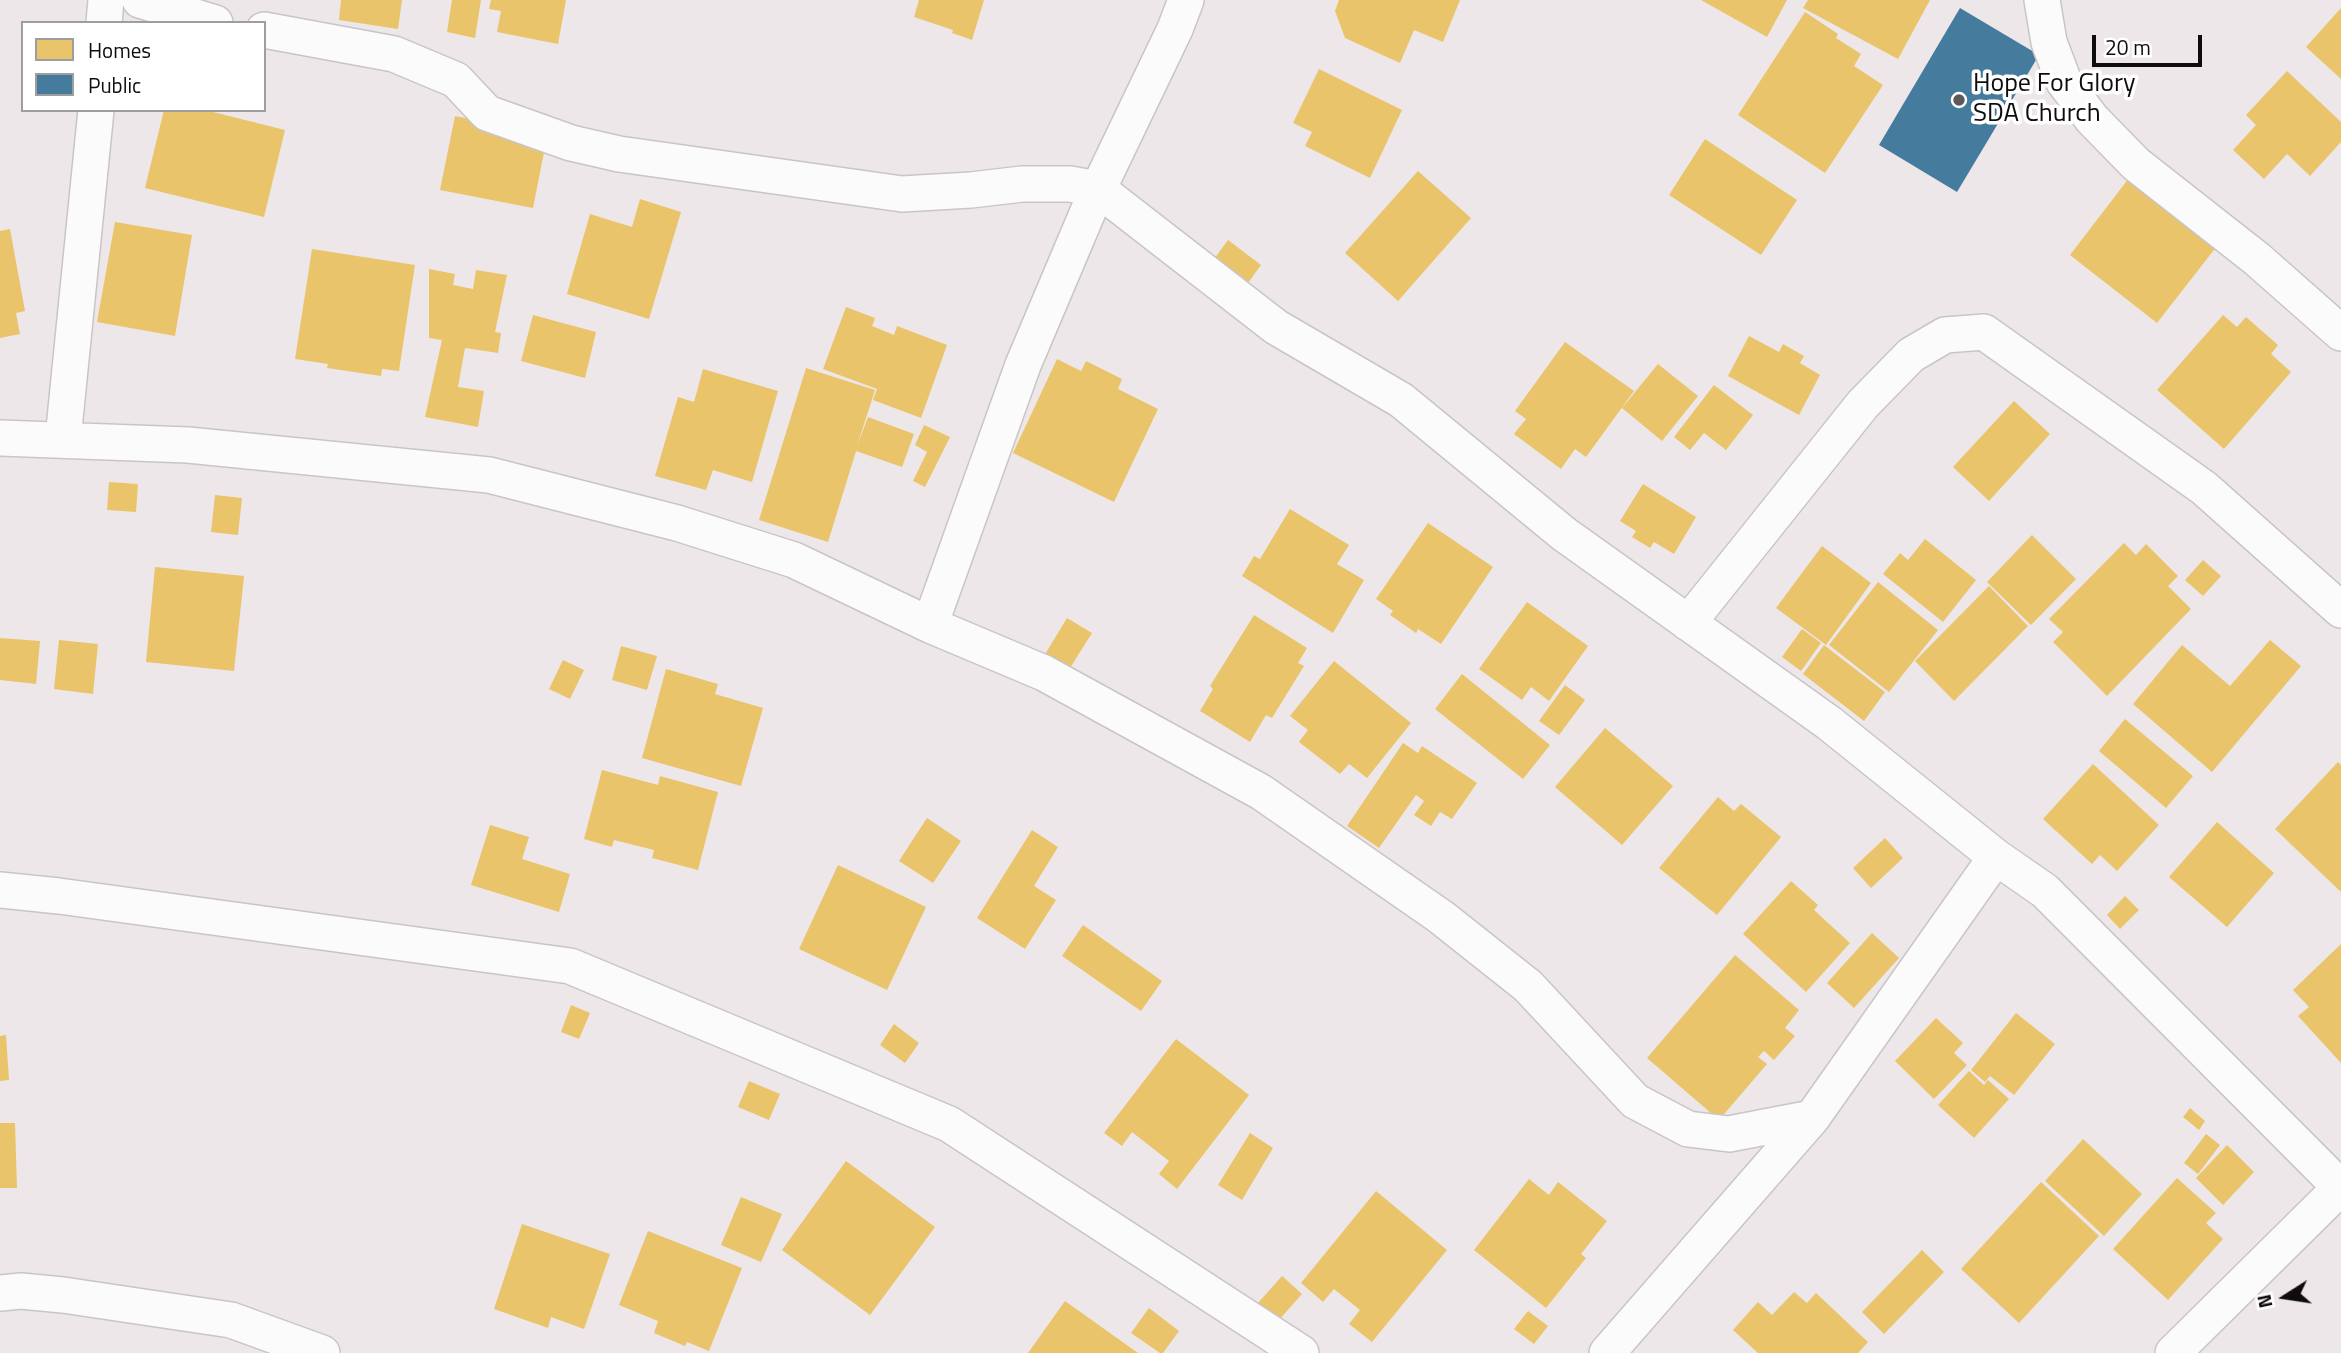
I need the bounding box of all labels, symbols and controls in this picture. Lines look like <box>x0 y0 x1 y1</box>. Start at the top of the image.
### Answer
legend <box>21 21 266 112</box>
scale bar <box>2096 21 2206 65</box>
text: 20 m <box>2105 31 2151 63</box>
text: Homes <box>88 34 151 66</box>
text: Public <box>88 69 141 101</box>
place label: Hope For Glory SDA Church <box>1973 69 2136 130</box>
marker: Hope For Glory SDA Church <box>1951 92 1967 108</box>
north arrow <box>2250 1262 2320 1332</box>
text: N <box>2248 1292 2280 1311</box>

